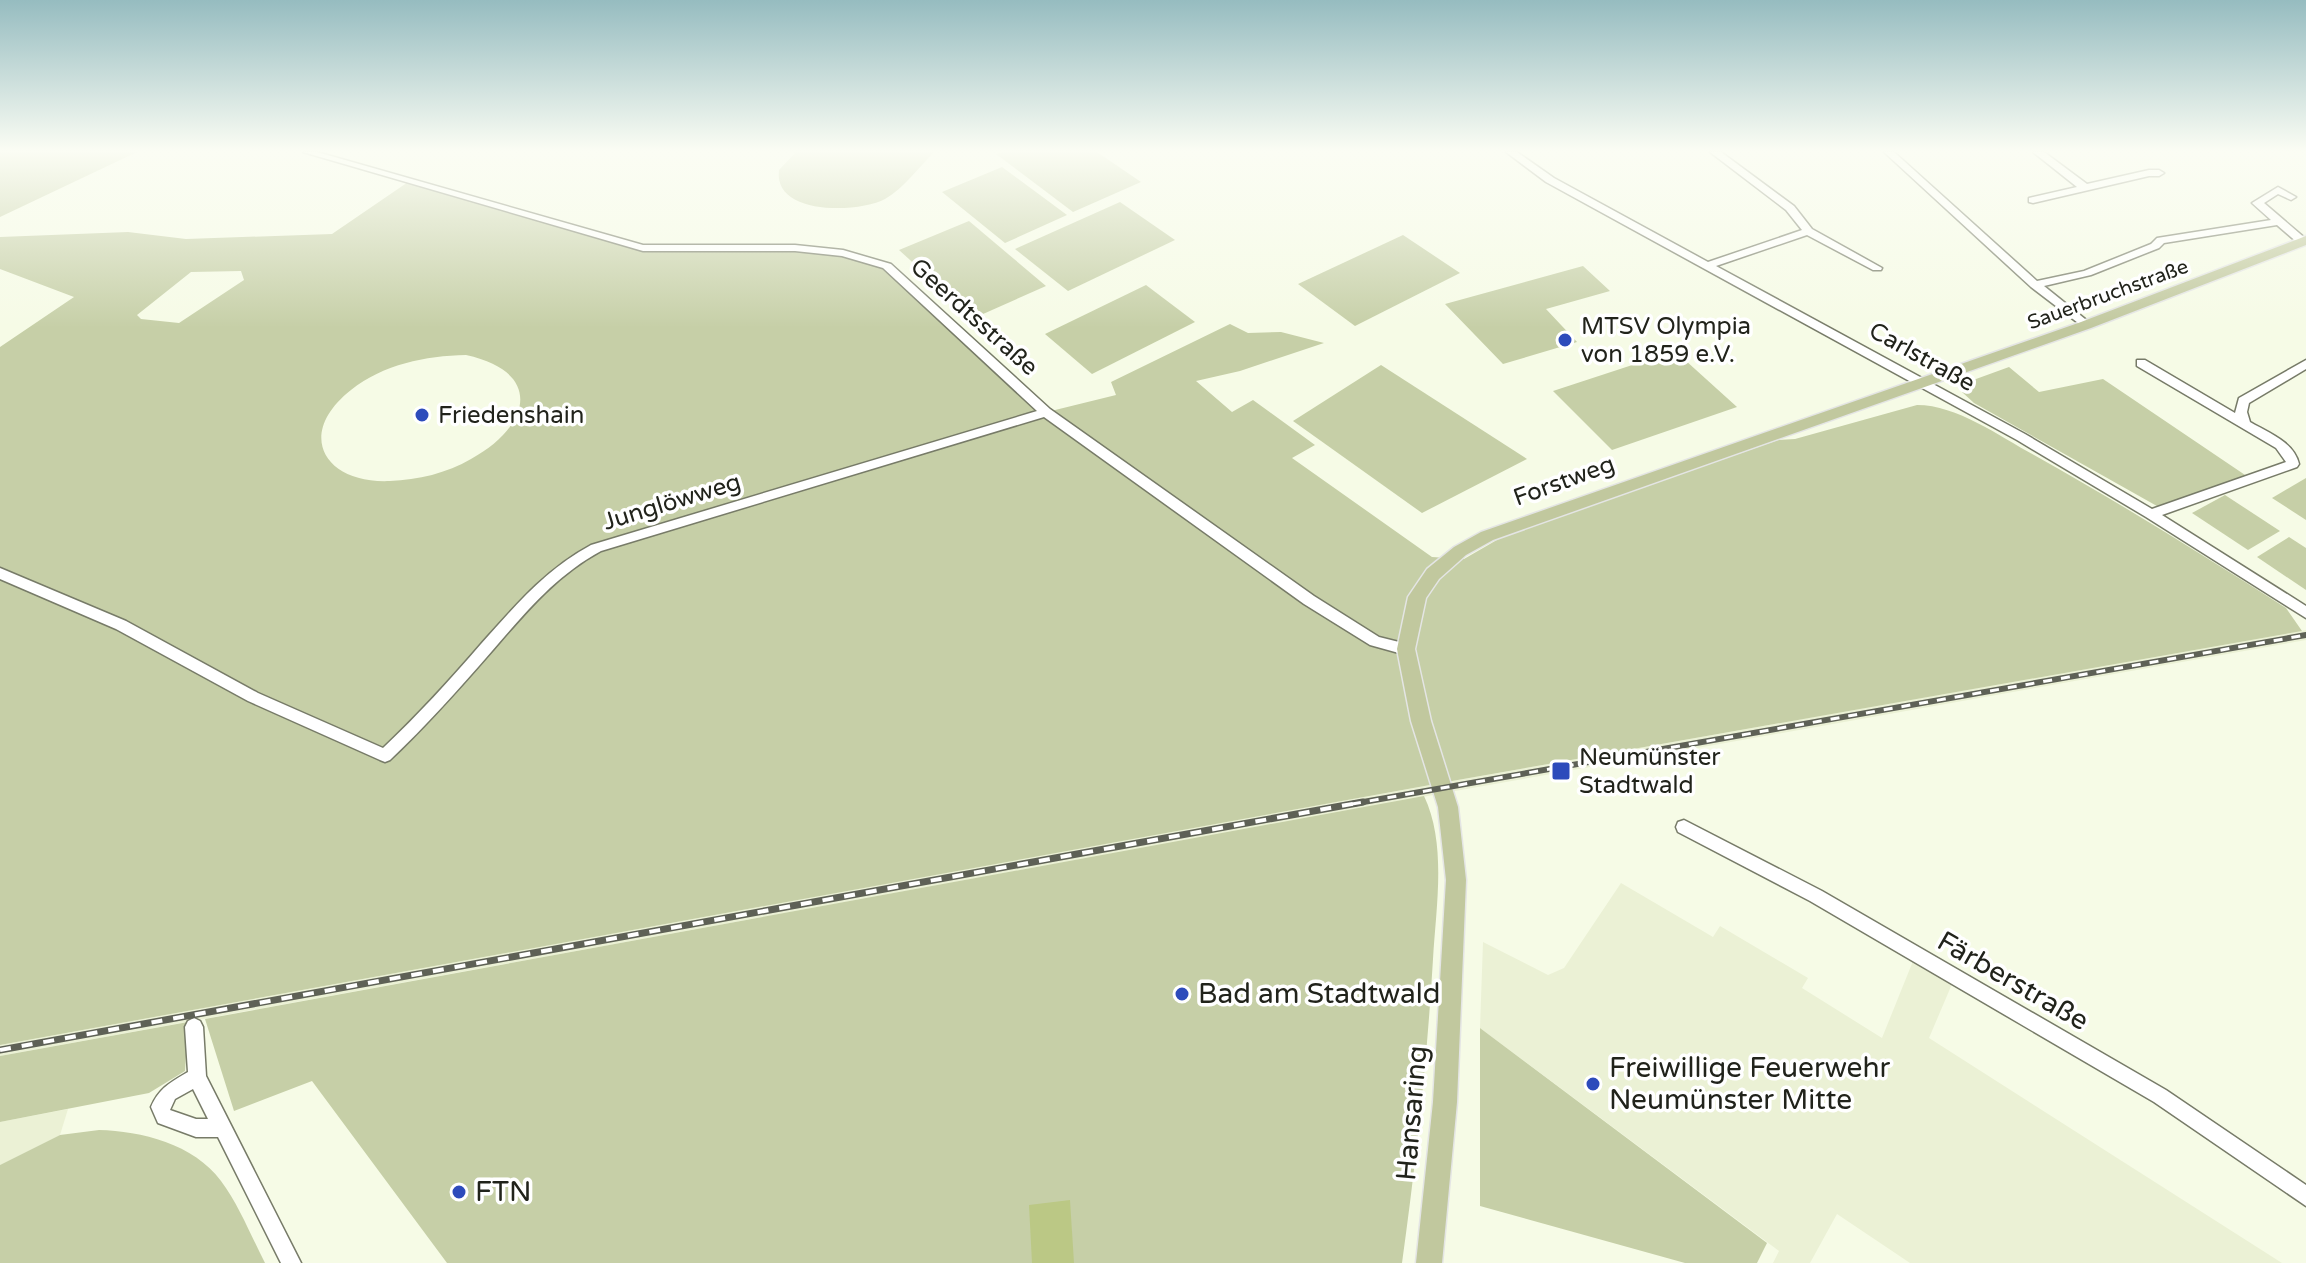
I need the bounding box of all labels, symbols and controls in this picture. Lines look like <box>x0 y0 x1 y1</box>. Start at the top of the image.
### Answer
street label: Geerdtsstraße <box>904 252 1044 382</box>
street label: Sauerbruchstraße <box>2024 255 2192 335</box>
place label: MTSV Olympia von 1859 e.V. <box>1581 312 1751 369</box>
street label: Carlstraße <box>1864 316 1980 398</box>
marker: MTSV Olympia von 1859 e.V. <box>1556 331 1574 349</box>
place label: Friedenshain <box>438 401 584 430</box>
marker: Friedenshain <box>413 406 431 424</box>
street label: Forstweg <box>1509 449 1619 513</box>
street label: Junglöwweg <box>600 467 744 537</box>
place label: Neumünster Stadtwald <box>1579 743 1721 800</box>
marker: Neumünster Stadtwald <box>1550 760 1572 782</box>
street label: Färberstraße <box>1931 924 2095 1038</box>
place label: Bad am Stadtwald <box>1198 977 1440 1011</box>
marker: Bad am Stadtwald <box>1173 985 1191 1003</box>
street label: Hansaring <box>1389 1044 1435 1182</box>
place label: Freiwillige Feuerwehr Neumünster Mitte <box>1609 1051 1891 1117</box>
marker: Freiwillige Feuerwehr Neumünster Mitte <box>1584 1075 1602 1093</box>
place label: FTN <box>475 1175 532 1209</box>
marker: FTN <box>450 1183 468 1201</box>

